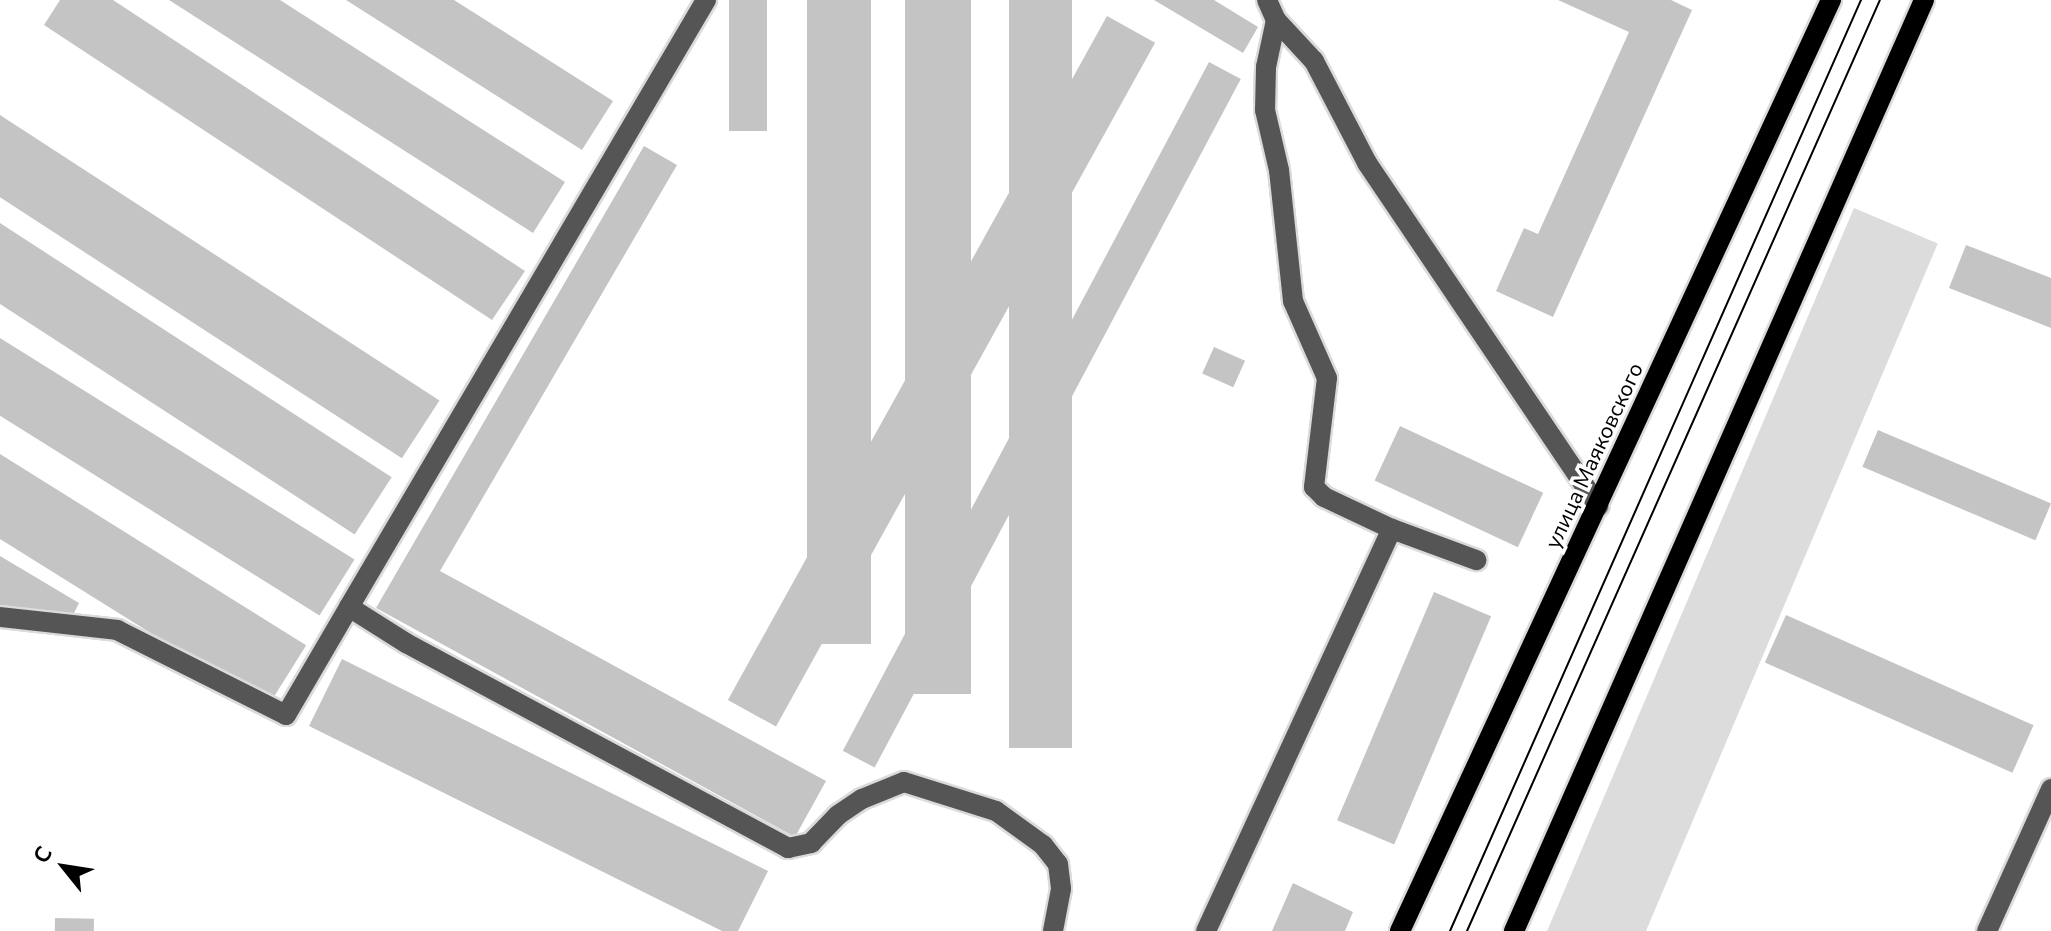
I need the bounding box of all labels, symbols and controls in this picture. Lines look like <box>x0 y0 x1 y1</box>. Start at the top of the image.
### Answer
street label: улица Маяковского <box>1540 359 1650 553</box>
north arrow <box>24 827 104 907</box>
text: С <box>26 841 60 869</box>

